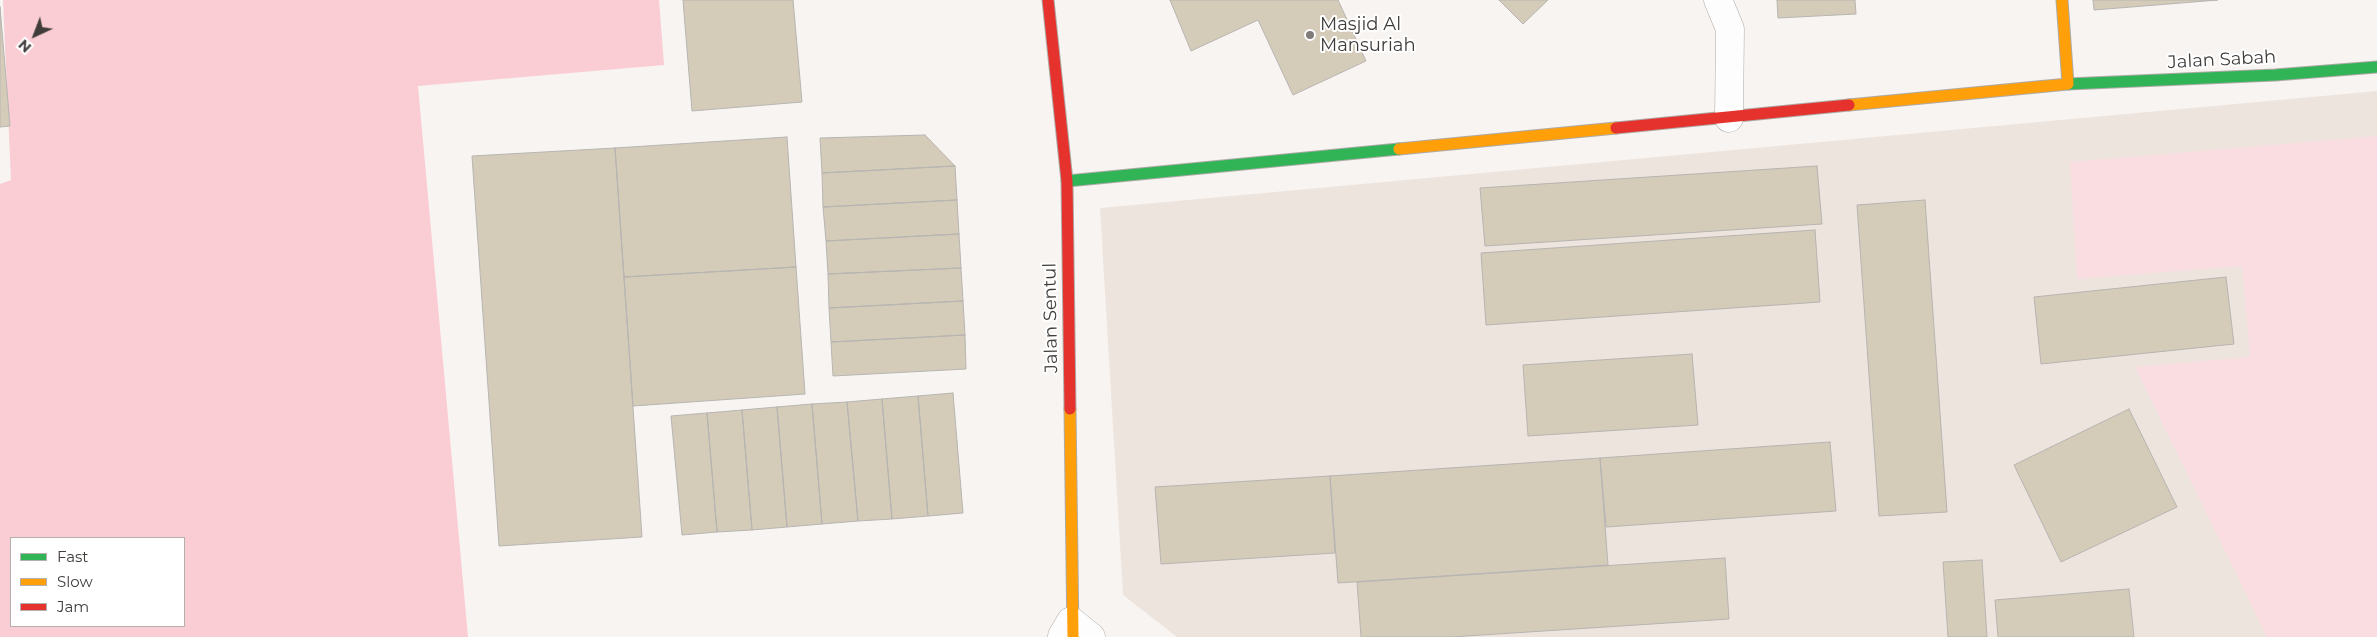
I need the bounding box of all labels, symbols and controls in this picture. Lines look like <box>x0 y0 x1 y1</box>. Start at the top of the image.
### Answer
north arrow <box>10 10 60 60</box>
place label: Masjid Al Mansuriah <box>1320 14 1416 56</box>
marker: Masjid Al Mansuriah <box>1304 29 1316 41</box>
text: N <box>14 36 35 56</box>
street label: Jalan Sabah <box>2167 46 2277 74</box>
street label: Jalan Sentul <box>1039 263 1063 373</box>
legend <box>10 537 185 627</box>
text: Fast <box>57 547 88 566</box>
text: Slow <box>57 572 93 591</box>
text: Jam <box>57 597 89 616</box>

